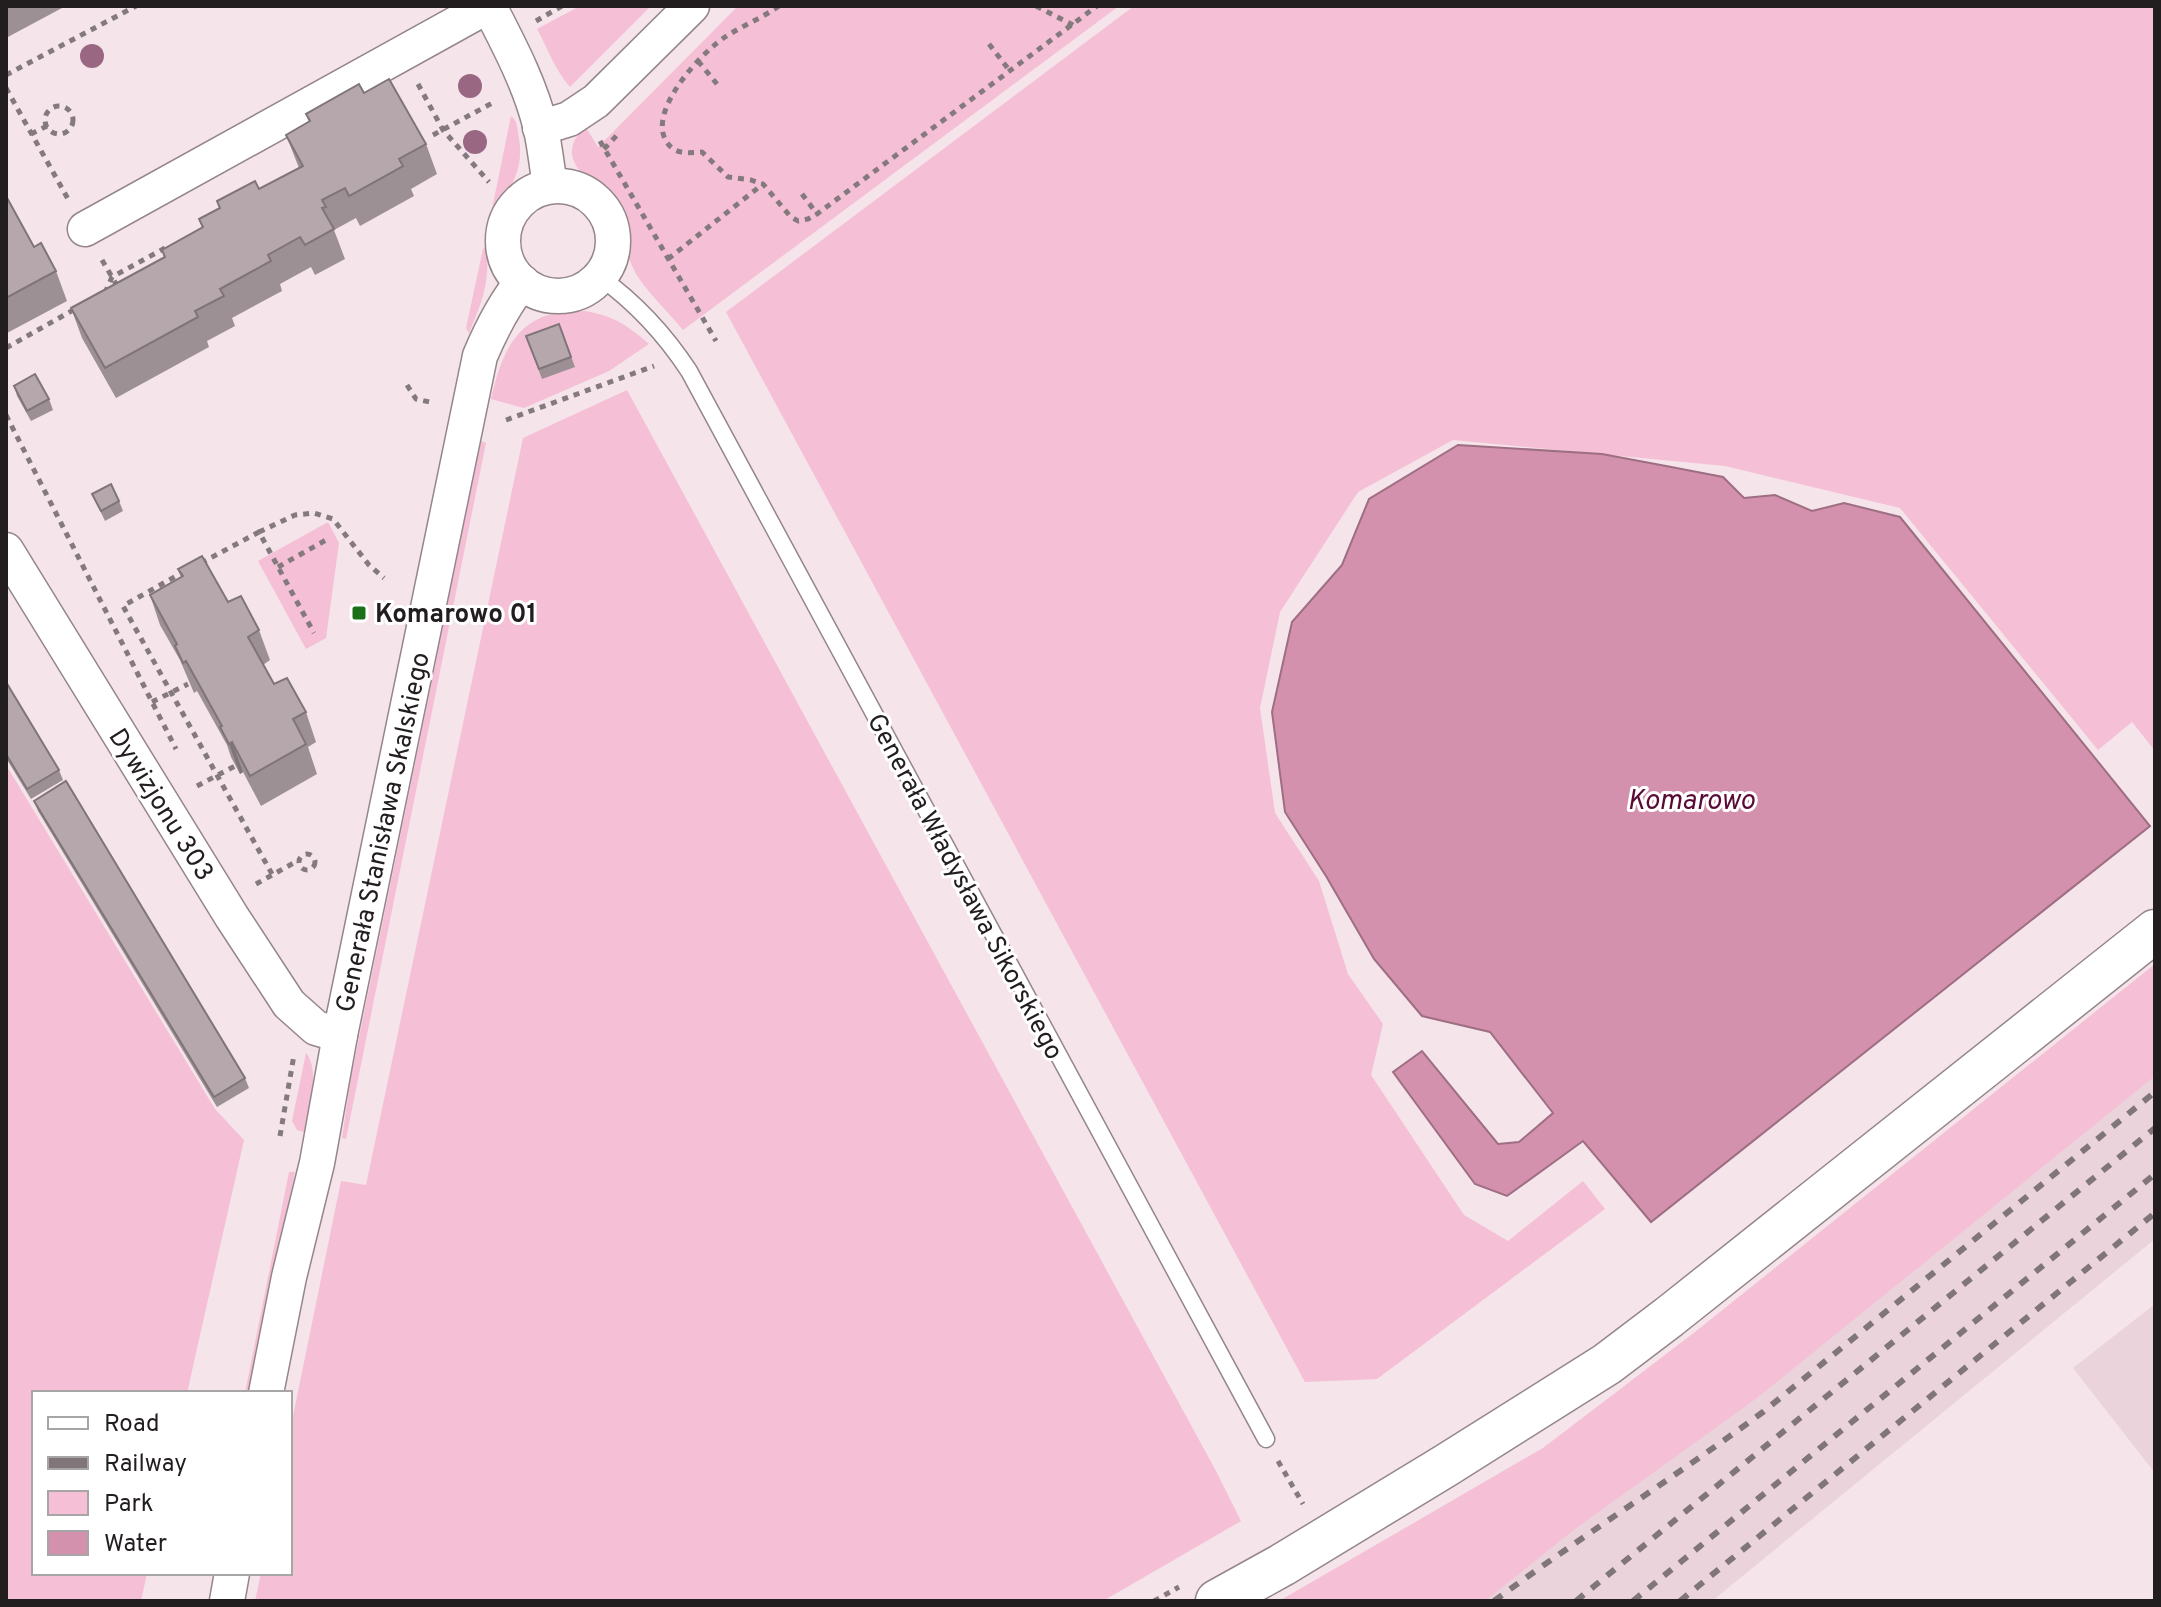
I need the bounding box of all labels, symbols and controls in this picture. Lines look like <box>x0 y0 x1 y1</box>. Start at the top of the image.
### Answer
place label: Komarowo 01 <box>375 599 537 632</box>
marker: Komarowo 01 <box>350 604 368 622</box>
street label: Generała Stanisława Skalskiego <box>330 649 439 1016</box>
street label: Generała Władysława Sikorskiego <box>858 708 1069 1066</box>
street label: Dywizjonu 303 <box>100 723 220 888</box>
water label: Komarowo <box>1627 784 1755 820</box>
legend <box>32 1391 292 1575</box>
text: Road <box>104 1410 160 1440</box>
text: Railway <box>104 1450 187 1480</box>
text: Park <box>104 1490 154 1520</box>
text: Water <box>104 1530 167 1560</box>

